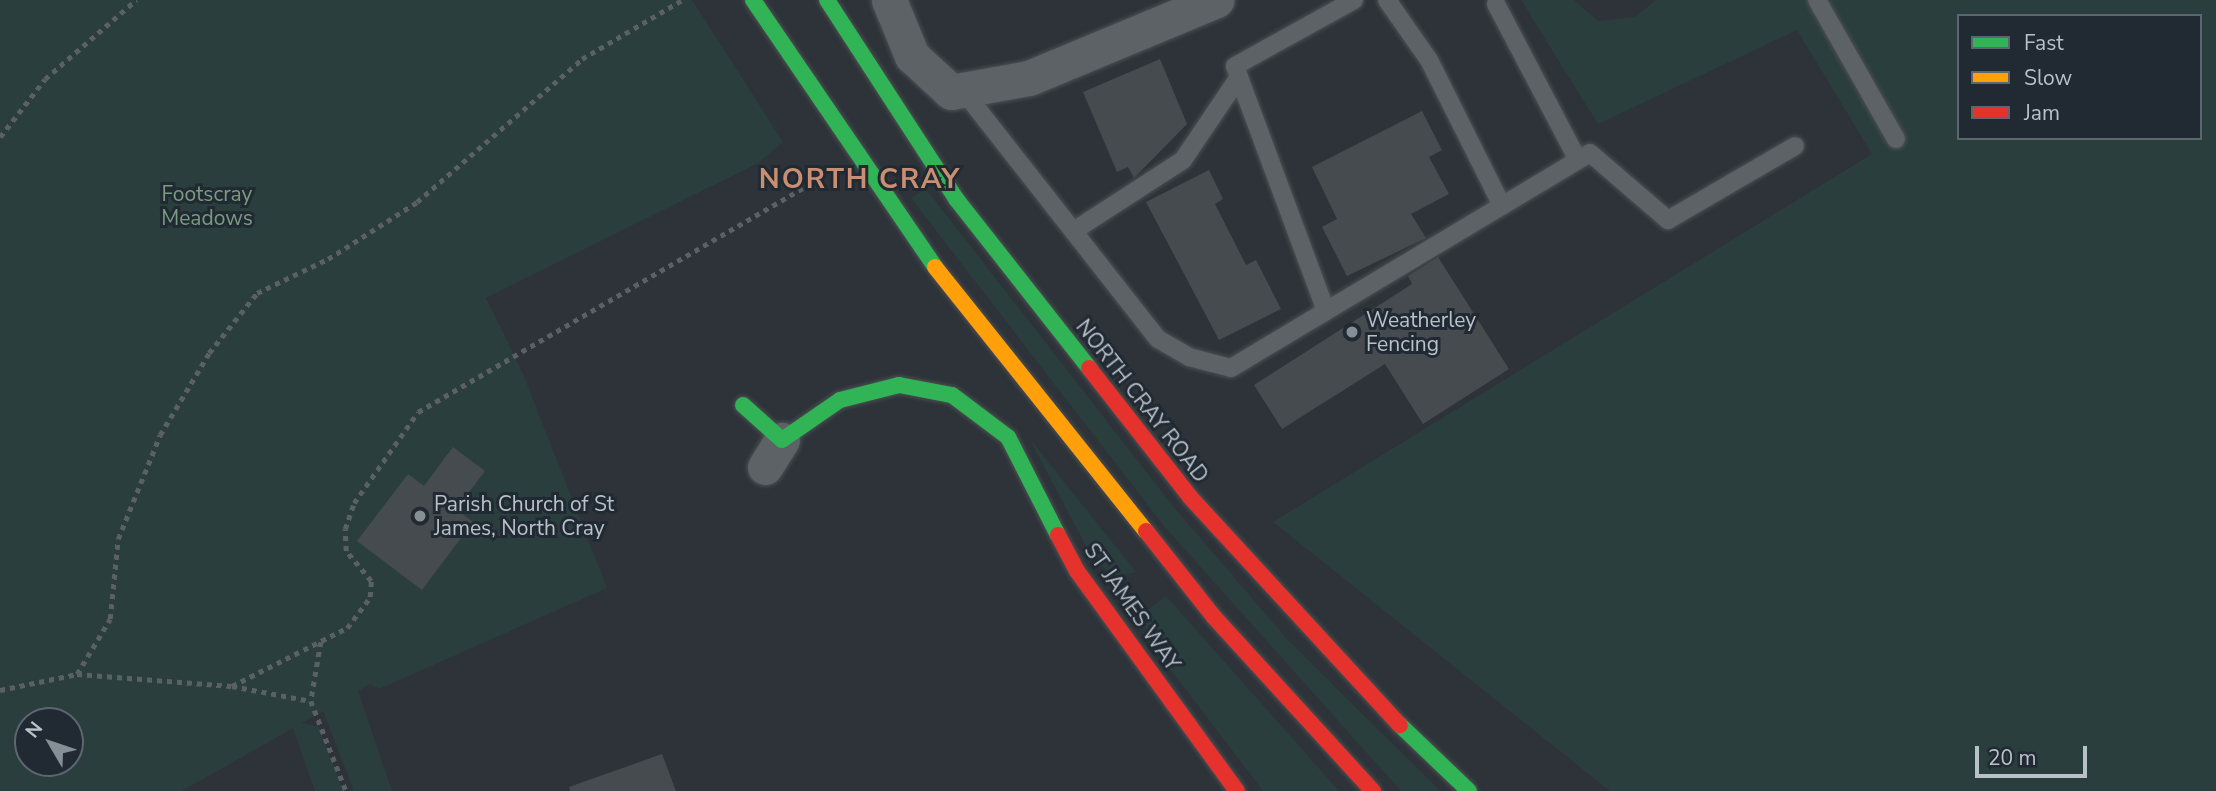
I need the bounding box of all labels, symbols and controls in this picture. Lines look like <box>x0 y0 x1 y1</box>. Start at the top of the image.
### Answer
legend <box>1957 14 2202 140</box>
text: Fast <box>2024 29 2064 57</box>
text: Slow <box>2024 64 2072 92</box>
text: Jam <box>2024 99 2060 127</box>
district label: NORTH CRAY <box>760 162 960 196</box>
park label: Footscray Meadows <box>161 181 253 231</box>
place label: Weatherley Fencing <box>1366 307 1476 357</box>
street label: NORTH CRAY ROAD <box>1071 315 1213 487</box>
marker: Weatherley Fencing <box>1344 324 1360 340</box>
place label: Parish Church of St James, North Cray <box>434 491 614 541</box>
marker: Parish Church of St James, North Cray <box>412 508 428 524</box>
street label: ST JAMES WAY <box>1079 539 1185 675</box>
north arrow <box>14 707 84 777</box>
text: N <box>20 716 49 744</box>
scale bar <box>1978 732 2090 776</box>
text: 20 m <box>1988 744 2037 772</box>

